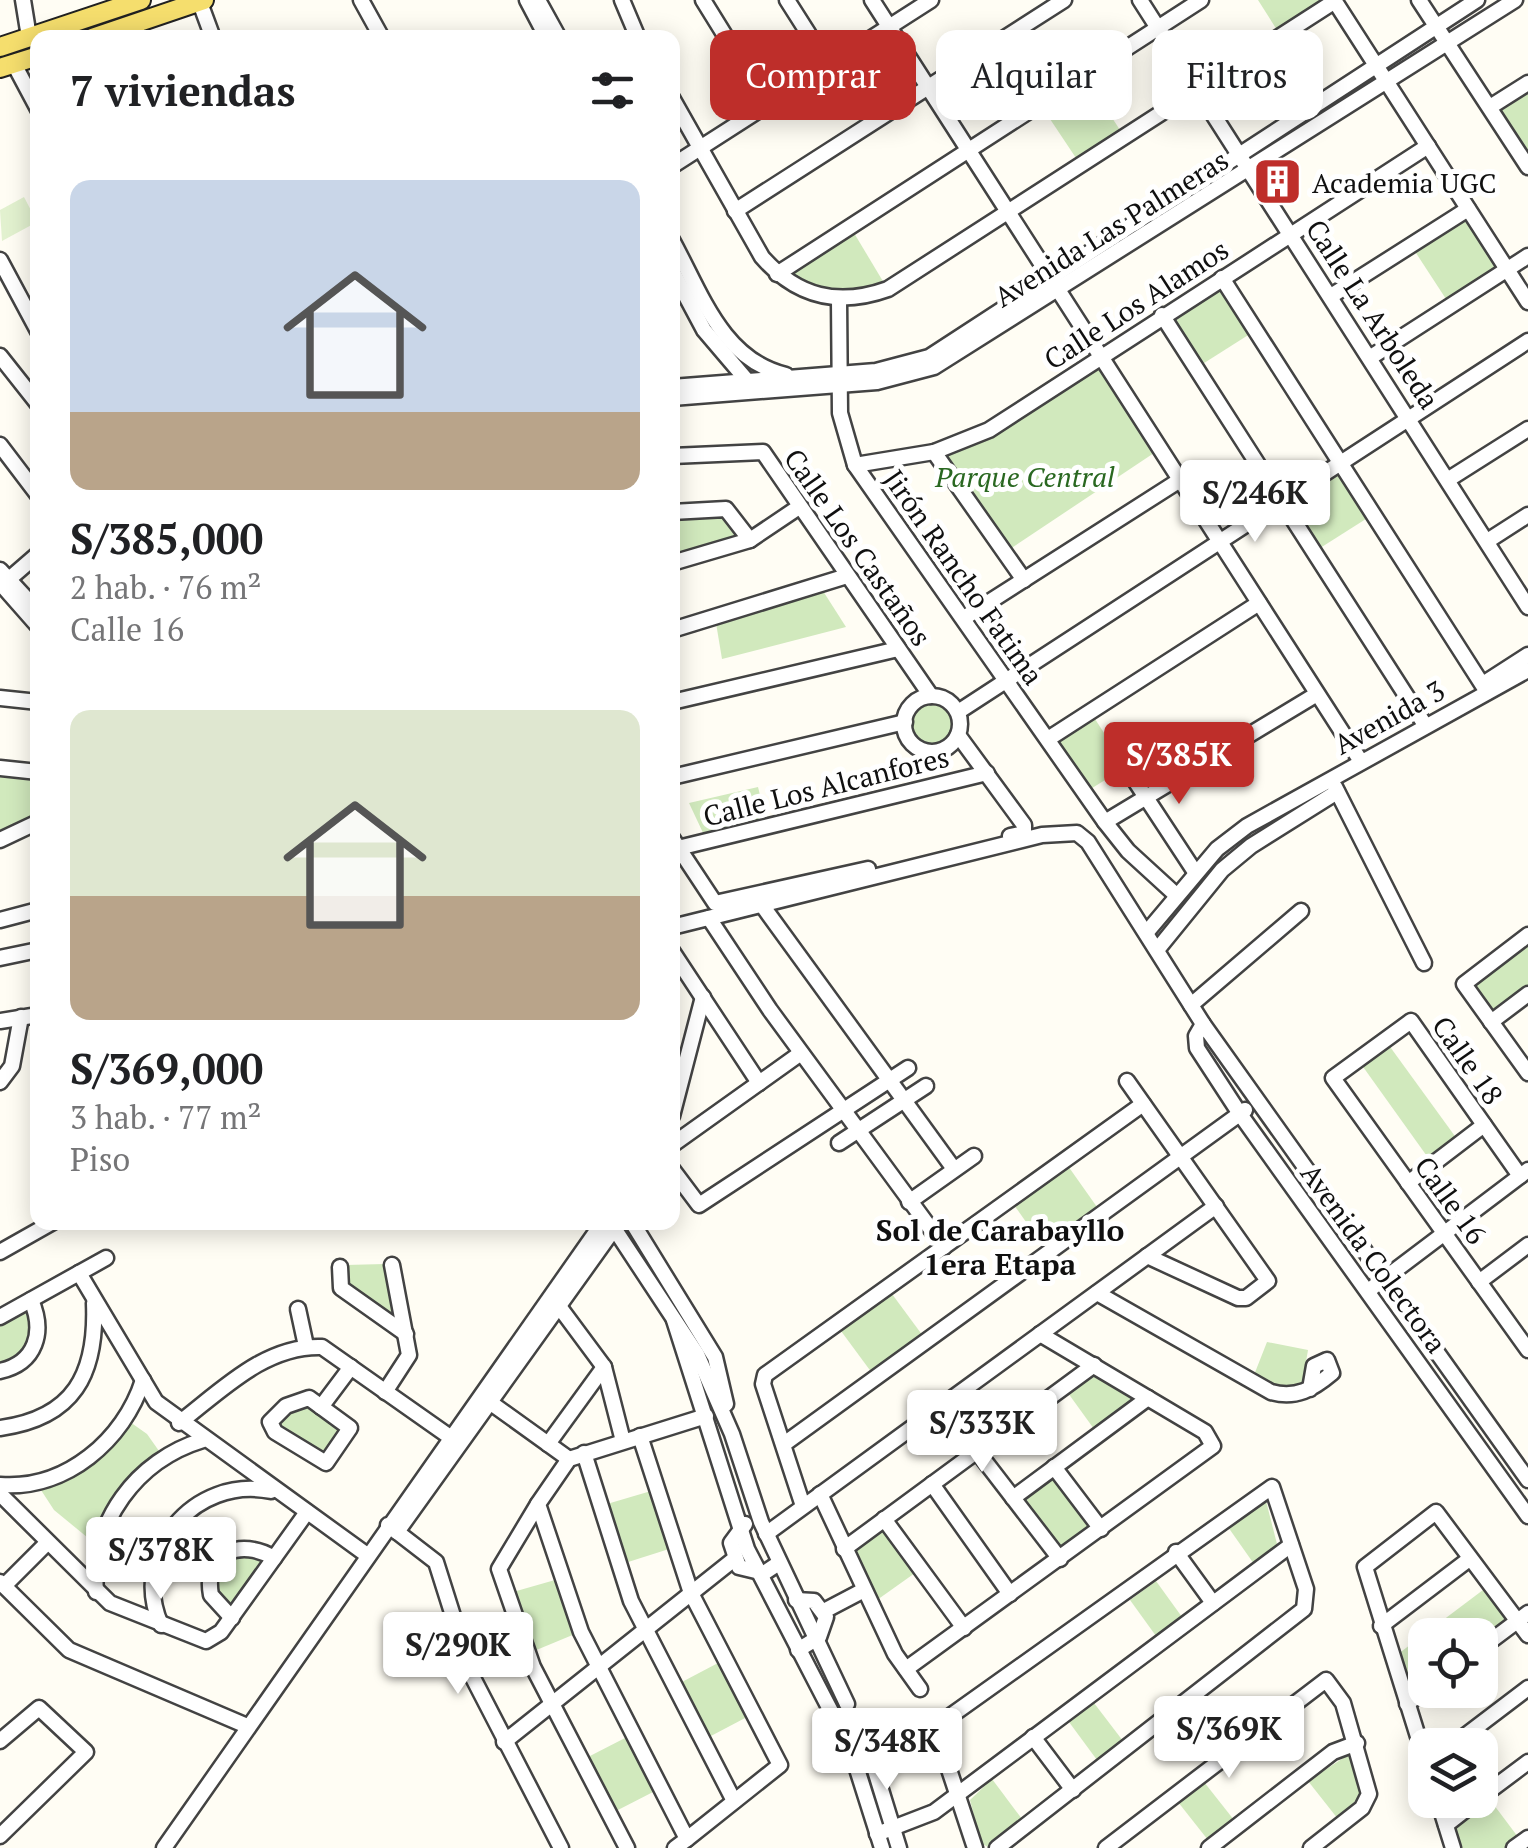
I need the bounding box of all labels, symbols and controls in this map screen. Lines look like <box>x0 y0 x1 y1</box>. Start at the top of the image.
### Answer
chip: Comprar <box>710 30 916 120</box>
chip: Alquilar <box>936 30 1132 120</box>
chip: Filtros <box>1152 30 1323 120</box>
text: 7 viviendas <box>70 62 295 118</box>
icon: filters <box>585 63 640 118</box>
street label: Avenida Las Palmeras <box>987 141 1235 315</box>
building icon: Academia UGC <box>1251 156 1303 208</box>
place label: Academia UGC <box>1312 164 1497 201</box>
street label: Calle La Arboleda <box>1298 212 1448 416</box>
street label: Calle Los Alamos <box>1037 231 1235 377</box>
icon: home <box>265 245 445 425</box>
street label: Calle Los Castaños <box>776 441 940 653</box>
park label: Parque Central <box>934 458 1115 495</box>
pin: S/246K <box>1174 460 1336 545</box>
street label: Jirón Rancho Fatima <box>876 462 1052 692</box>
text: S/246K <box>1202 471 1308 513</box>
text: S/385,000 <box>70 510 263 566</box>
text: 2 hab. · 76 m² <box>70 566 261 608</box>
text: Calle 16 <box>70 608 184 650</box>
street label: Avenida 3 <box>1327 671 1451 763</box>
pin: S/385K <box>1098 722 1260 807</box>
text: S/385K <box>1126 733 1232 775</box>
street label: Calle Los Alcanfores <box>699 738 953 834</box>
icon: home <box>265 775 445 955</box>
street label: Calle 18 <box>1424 1009 1512 1111</box>
text: S/369,000 <box>70 1040 263 1096</box>
text: 3 hab. · 77 m² <box>70 1096 261 1138</box>
text: Piso <box>70 1138 130 1180</box>
street label: Calle 16 <box>1407 1149 1495 1251</box>
street label: Avenida Colectora <box>1293 1156 1455 1360</box>
district label: Sol de Carabayllo 1era Etapa <box>876 1210 1124 1284</box>
pin: S/333K <box>901 1390 1063 1475</box>
text: S/333K <box>929 1401 1035 1443</box>
pin: S/378K <box>80 1517 242 1602</box>
text: S/378K <box>108 1528 214 1570</box>
pin: S/290K <box>377 1612 539 1697</box>
map controls <box>1408 1618 1498 1818</box>
button: locate <box>1408 1618 1498 1708</box>
text: S/290K <box>405 1623 511 1665</box>
pin: S/369K <box>1148 1696 1310 1781</box>
text: S/369K <box>1176 1707 1282 1749</box>
pin: S/348K <box>806 1708 968 1793</box>
text: S/348K <box>834 1719 940 1761</box>
button: layers <box>1408 1728 1498 1818</box>

